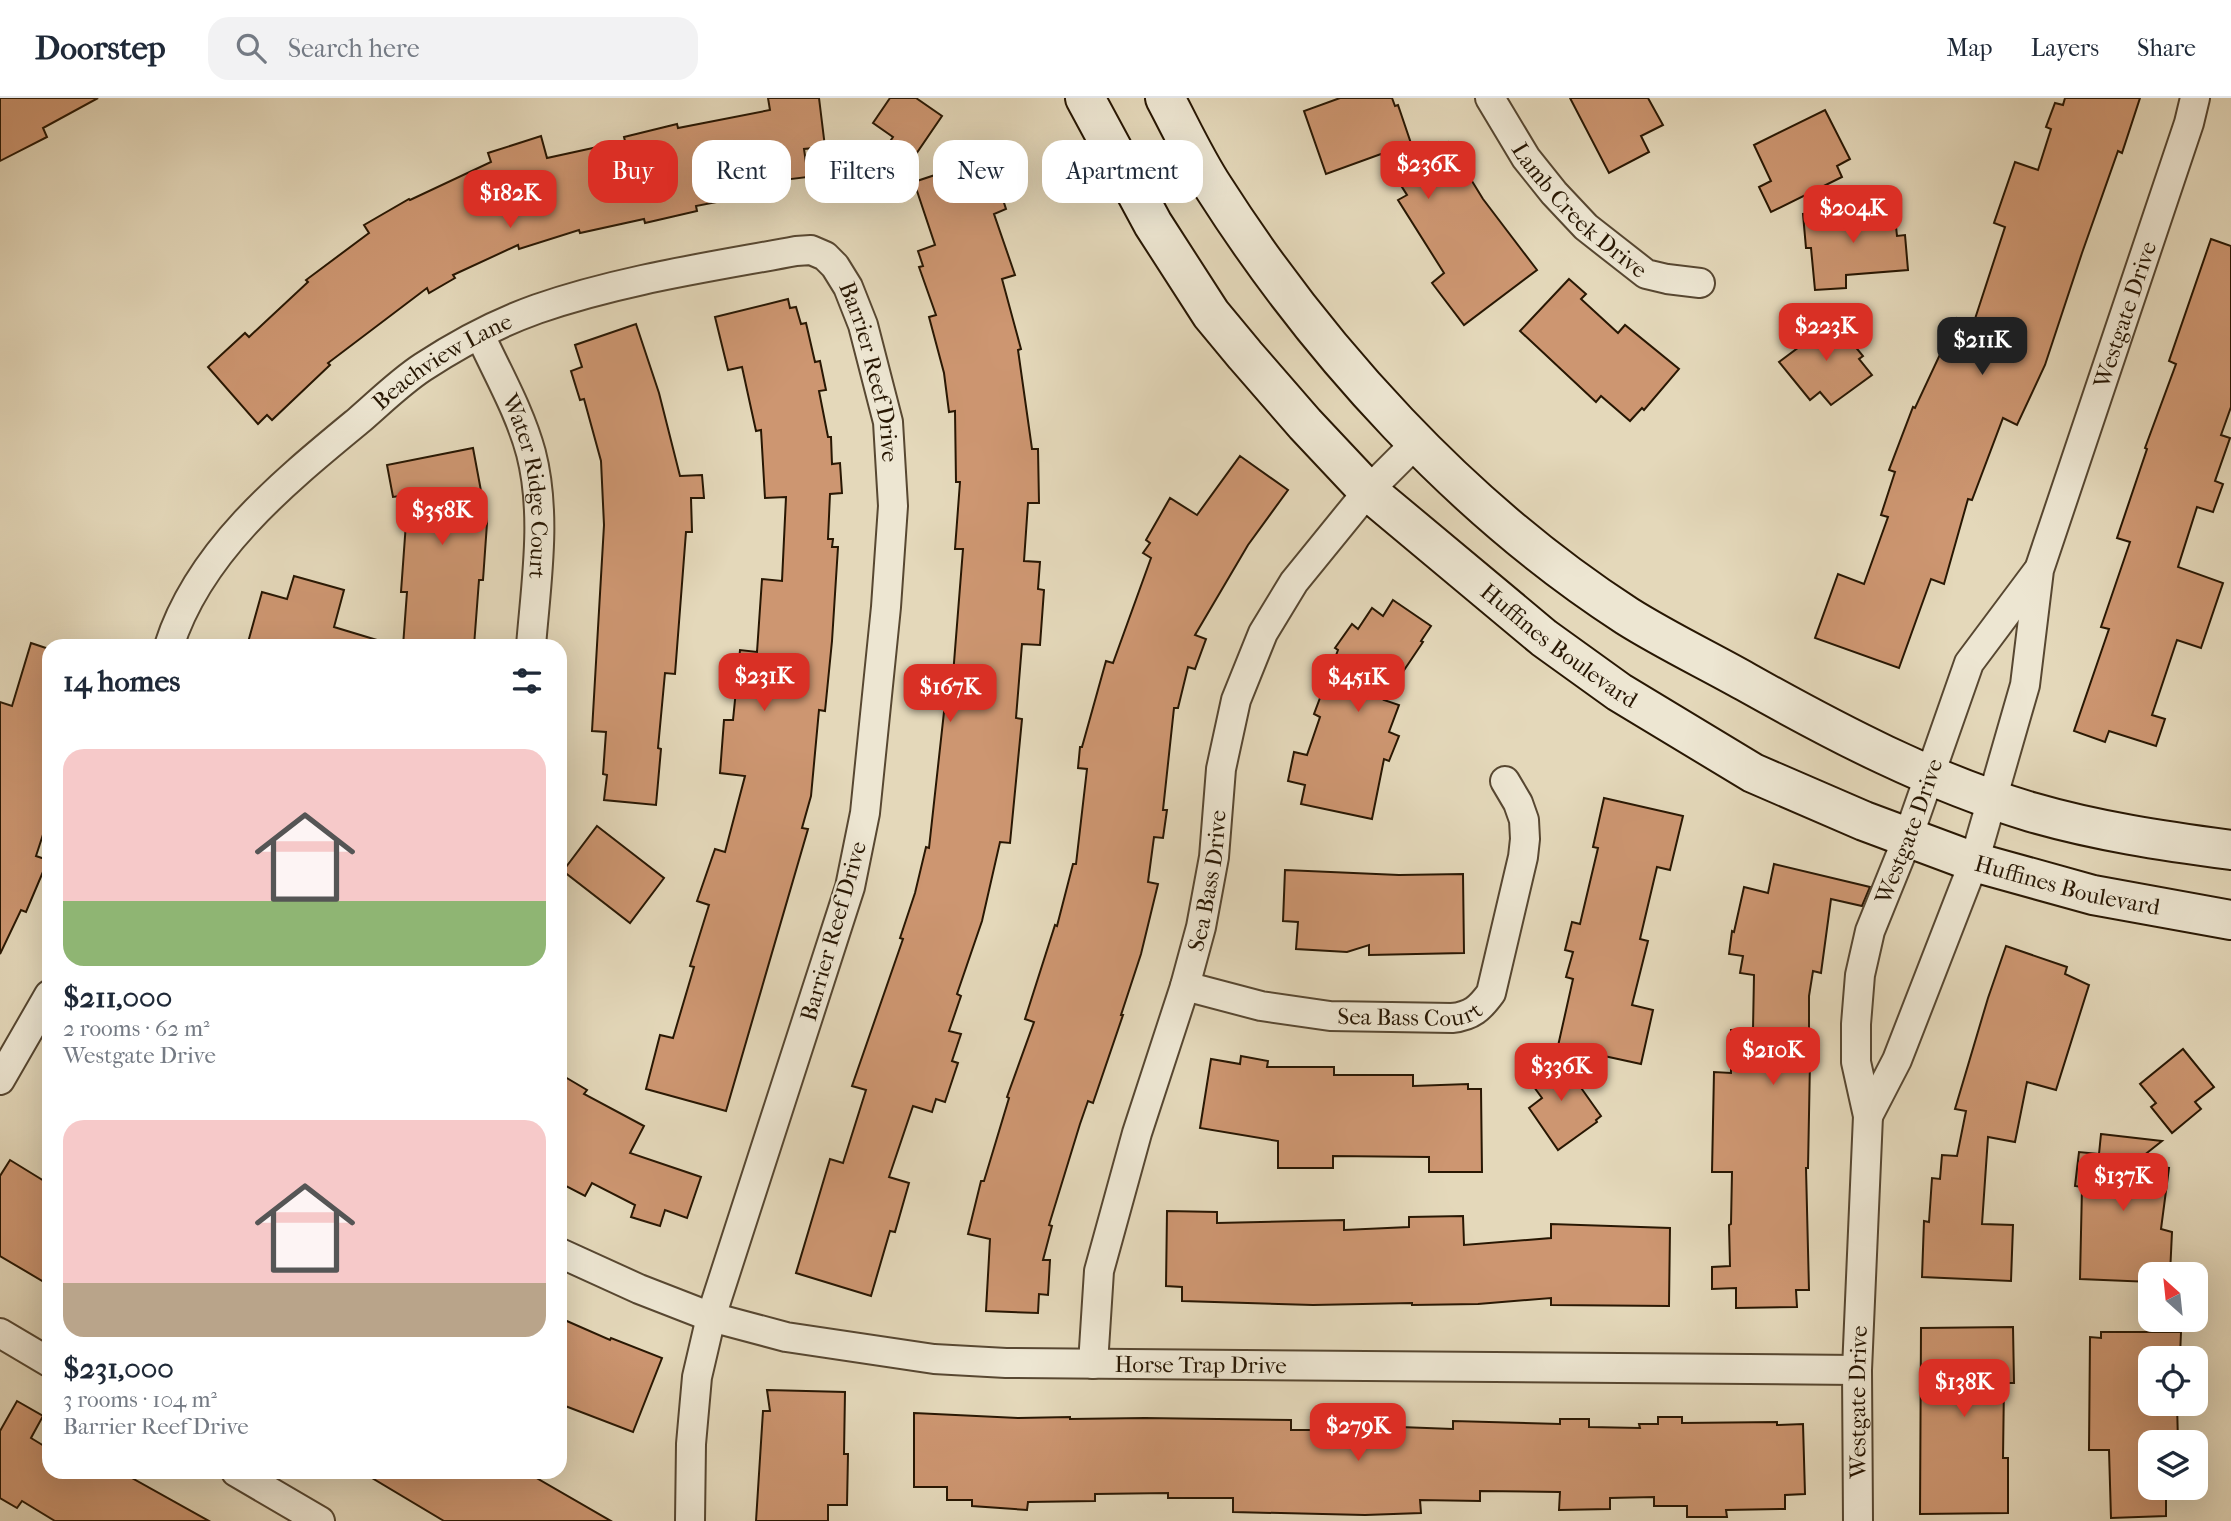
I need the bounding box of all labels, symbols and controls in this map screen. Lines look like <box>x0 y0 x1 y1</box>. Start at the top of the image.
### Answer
search box <box>208 17 698 80</box>
text: Doorstep <box>35 29 166 68</box>
icon: search <box>232 29 270 67</box>
text: Search here <box>288 33 420 64</box>
text: Map <box>1947 34 1993 62</box>
text: Layers <box>2031 34 2099 62</box>
text: Share <box>2137 34 2196 62</box>
street label: Lamb Creek Drive <box>1506 138 1652 284</box>
chip: Buy <box>588 140 678 203</box>
chip: Rent <box>692 140 791 203</box>
chip: Filters <box>805 140 919 203</box>
chip: New <box>933 140 1028 203</box>
chip: Apartment <box>1042 140 1203 203</box>
pin: $236K <box>1379 141 1477 201</box>
text: $236K <box>1396 150 1460 177</box>
pin: $182K <box>461 170 559 230</box>
text: $182K <box>480 179 540 206</box>
pin: $204K <box>1804 186 1902 245</box>
text: $204K <box>1819 194 1887 221</box>
street label: Westgate Drive <box>2088 238 2162 392</box>
street label: Barrier Reef Drive <box>833 278 903 463</box>
pin: $223K <box>1777 303 1875 363</box>
street label: Beachview Lane <box>367 308 516 416</box>
text: $223K <box>1795 312 1857 339</box>
pin: $211K <box>1933 317 2031 377</box>
text: $211K <box>1953 326 2011 353</box>
street label: Water Ridge Court <box>496 389 552 580</box>
pin: $358K <box>393 488 491 547</box>
text: $358K <box>412 496 472 523</box>
street label: Huffines Boulevard <box>1475 578 1643 714</box>
pin: $231K <box>715 654 813 713</box>
pin: $451K <box>1309 654 1407 714</box>
icon: filters <box>508 662 546 700</box>
text: $231K <box>735 662 793 689</box>
text: $451K <box>1328 663 1388 690</box>
text: 14 homes <box>63 664 180 699</box>
pin: $167K <box>901 664 999 724</box>
text: $167K <box>920 673 980 700</box>
street label: Westgate Drive <box>1869 755 1948 909</box>
icon: home <box>242 794 368 920</box>
street label: Sea Bass Drive <box>1182 809 1232 954</box>
street label: Barrier Reef Drive <box>795 838 872 1024</box>
street label: Huffines Boulevard <box>1972 850 2163 921</box>
text: $211,000 <box>63 980 172 1015</box>
street label: Sea Bass Court <box>1337 997 1488 1032</box>
text: 2 rooms · 62 m² <box>63 1015 210 1042</box>
pin: $210K <box>1724 1028 1822 1087</box>
text: $210K <box>1742 1036 1804 1063</box>
text: Westgate Drive <box>63 1042 216 1069</box>
pin: $336K <box>1512 1044 1610 1103</box>
text: $336K <box>1531 1052 1591 1079</box>
pin: $137K <box>2074 1154 2172 1213</box>
text: $137K <box>2094 1162 2152 1189</box>
icon: home <box>242 1165 368 1291</box>
north arrow <box>2138 1262 2208 1332</box>
map controls <box>2138 1262 2208 1500</box>
street label: Westgate Drive <box>1844 1325 1873 1480</box>
button: locate <box>2138 1346 2208 1416</box>
text: $231,000 <box>63 1351 174 1386</box>
street label: Horse Trap Drive <box>1114 1351 1287 1379</box>
pin: $138K <box>1915 1360 2013 1419</box>
text: $138K <box>1935 1368 1993 1395</box>
text: 3 rooms · 104 m² <box>63 1386 217 1413</box>
pin: $279K <box>1309 1404 1407 1463</box>
text: $279K <box>1326 1412 1390 1439</box>
text: Barrier Reef Drive <box>63 1413 249 1440</box>
button: layers <box>2138 1430 2208 1500</box>

